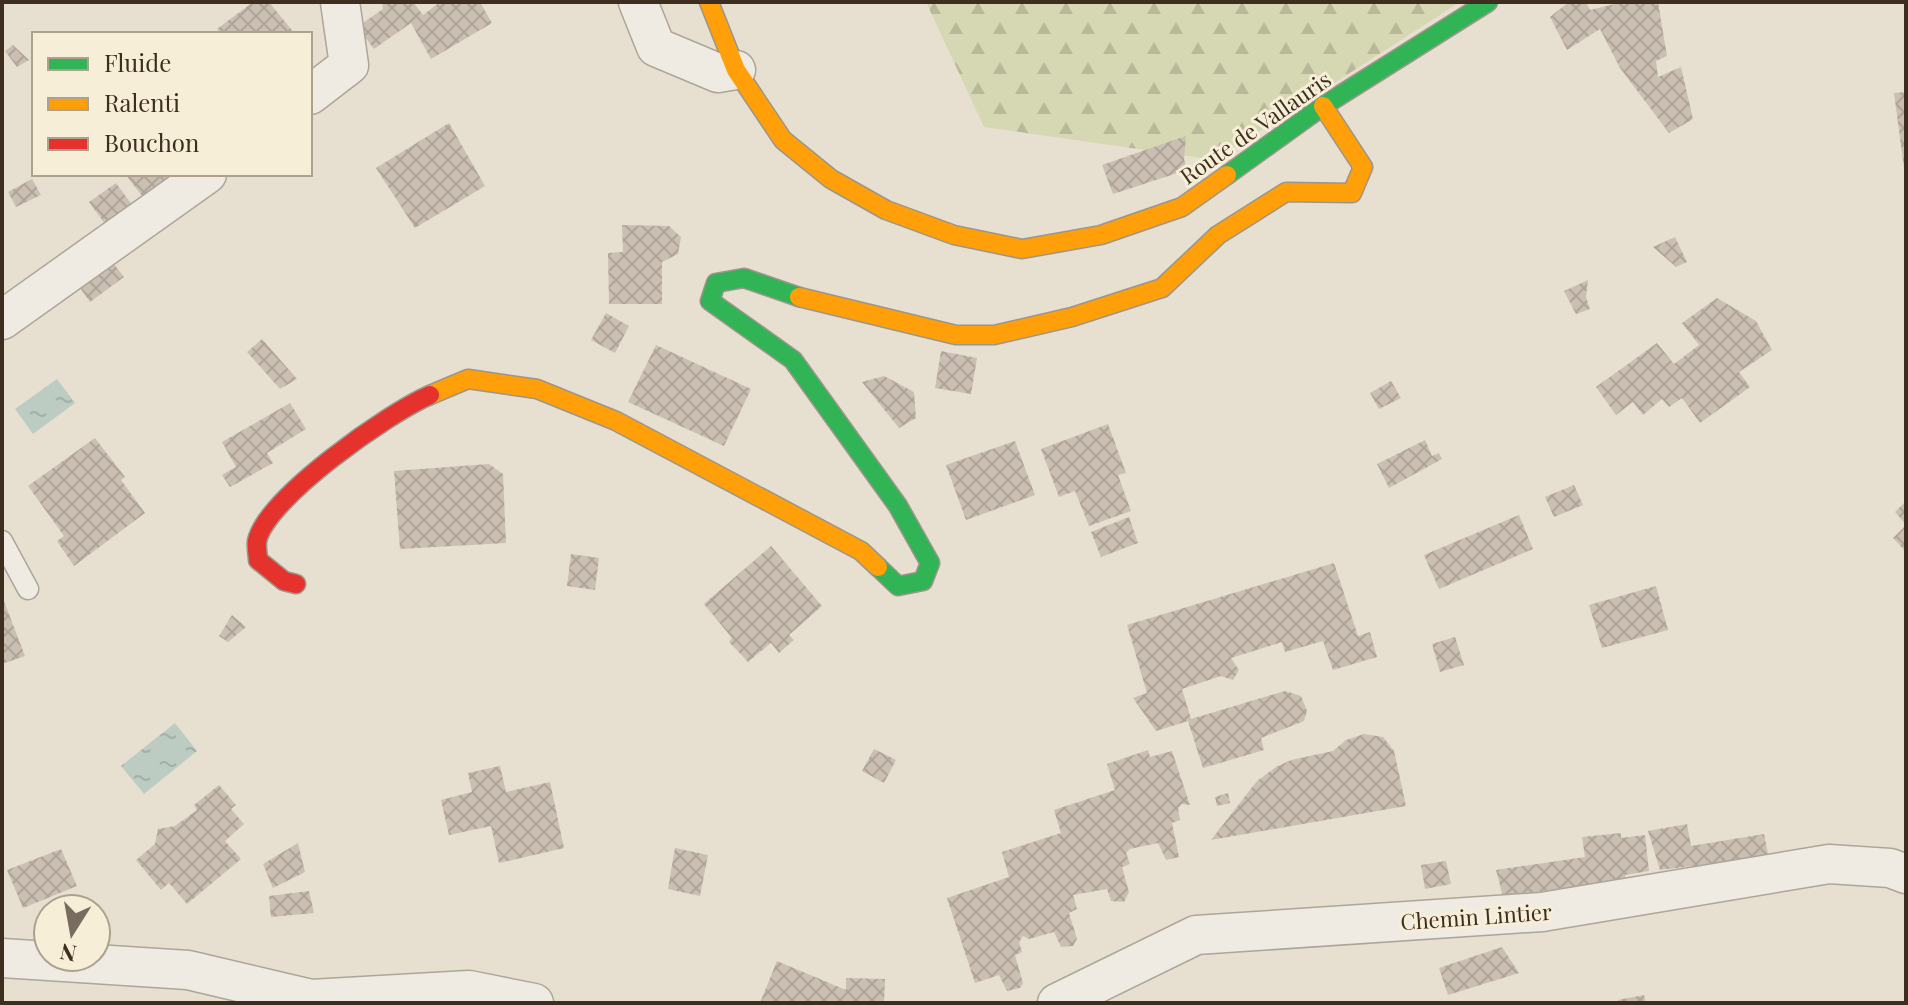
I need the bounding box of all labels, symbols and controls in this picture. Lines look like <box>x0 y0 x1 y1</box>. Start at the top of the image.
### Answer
legend <box>32 32 312 176</box>
text: Fluide <box>104 46 171 78</box>
street label: Route de Vallauris <box>1173 64 1337 190</box>
text: Ralenti <box>104 86 180 118</box>
text: Bouchon <box>104 126 199 158</box>
north arrow <box>32 893 112 973</box>
street label: Chemin Lintier <box>1399 896 1553 936</box>
text: N <box>57 937 79 970</box>

